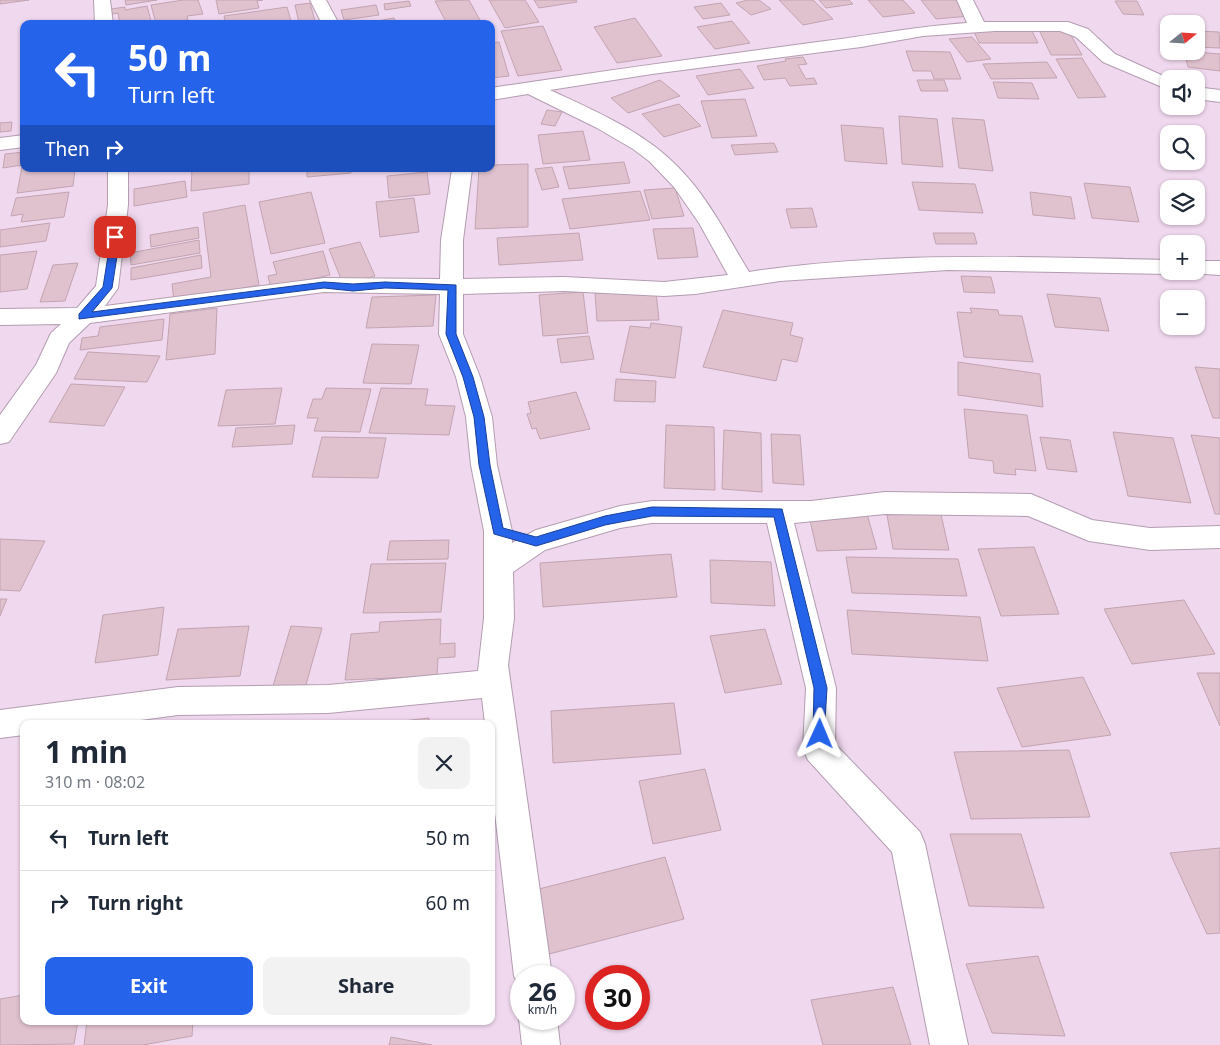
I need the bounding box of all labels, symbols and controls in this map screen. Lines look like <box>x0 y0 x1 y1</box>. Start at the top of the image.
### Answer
north arrow <box>1160 15 1205 60</box>
map controls <box>1160 15 1205 335</box>
text: 50 m <box>128 34 211 81</box>
icon: left <box>45 40 110 105</box>
button: sound <box>1160 70 1205 115</box>
text: Turn left <box>128 79 215 109</box>
button: search <box>1160 125 1205 170</box>
icon: right <box>100 135 128 163</box>
text: Then <box>45 136 90 162</box>
button: layers <box>1160 180 1205 225</box>
pin <box>94 216 136 258</box>
icon: arrive <box>101 223 129 251</box>
button: + <box>1160 235 1205 280</box>
button: − <box>1160 290 1205 335</box>
position arrow <box>793 707 845 759</box>
text: 1 min <box>45 731 128 772</box>
button: close <box>418 737 470 789</box>
text: 310 m · 08:02 <box>45 771 145 793</box>
icon: left <box>45 824 73 852</box>
text: Turn left <box>88 825 169 851</box>
text: 50 m <box>426 825 470 851</box>
icon: right <box>45 889 73 917</box>
text: Turn right <box>88 890 183 916</box>
text: 60 m <box>426 890 470 916</box>
button: Exit <box>45 957 253 1015</box>
button: Share <box>263 957 470 1015</box>
speed limit sign: 30 <box>585 965 650 1030</box>
text: 26 <box>528 974 557 1008</box>
text: km/h <box>528 1001 557 1018</box>

